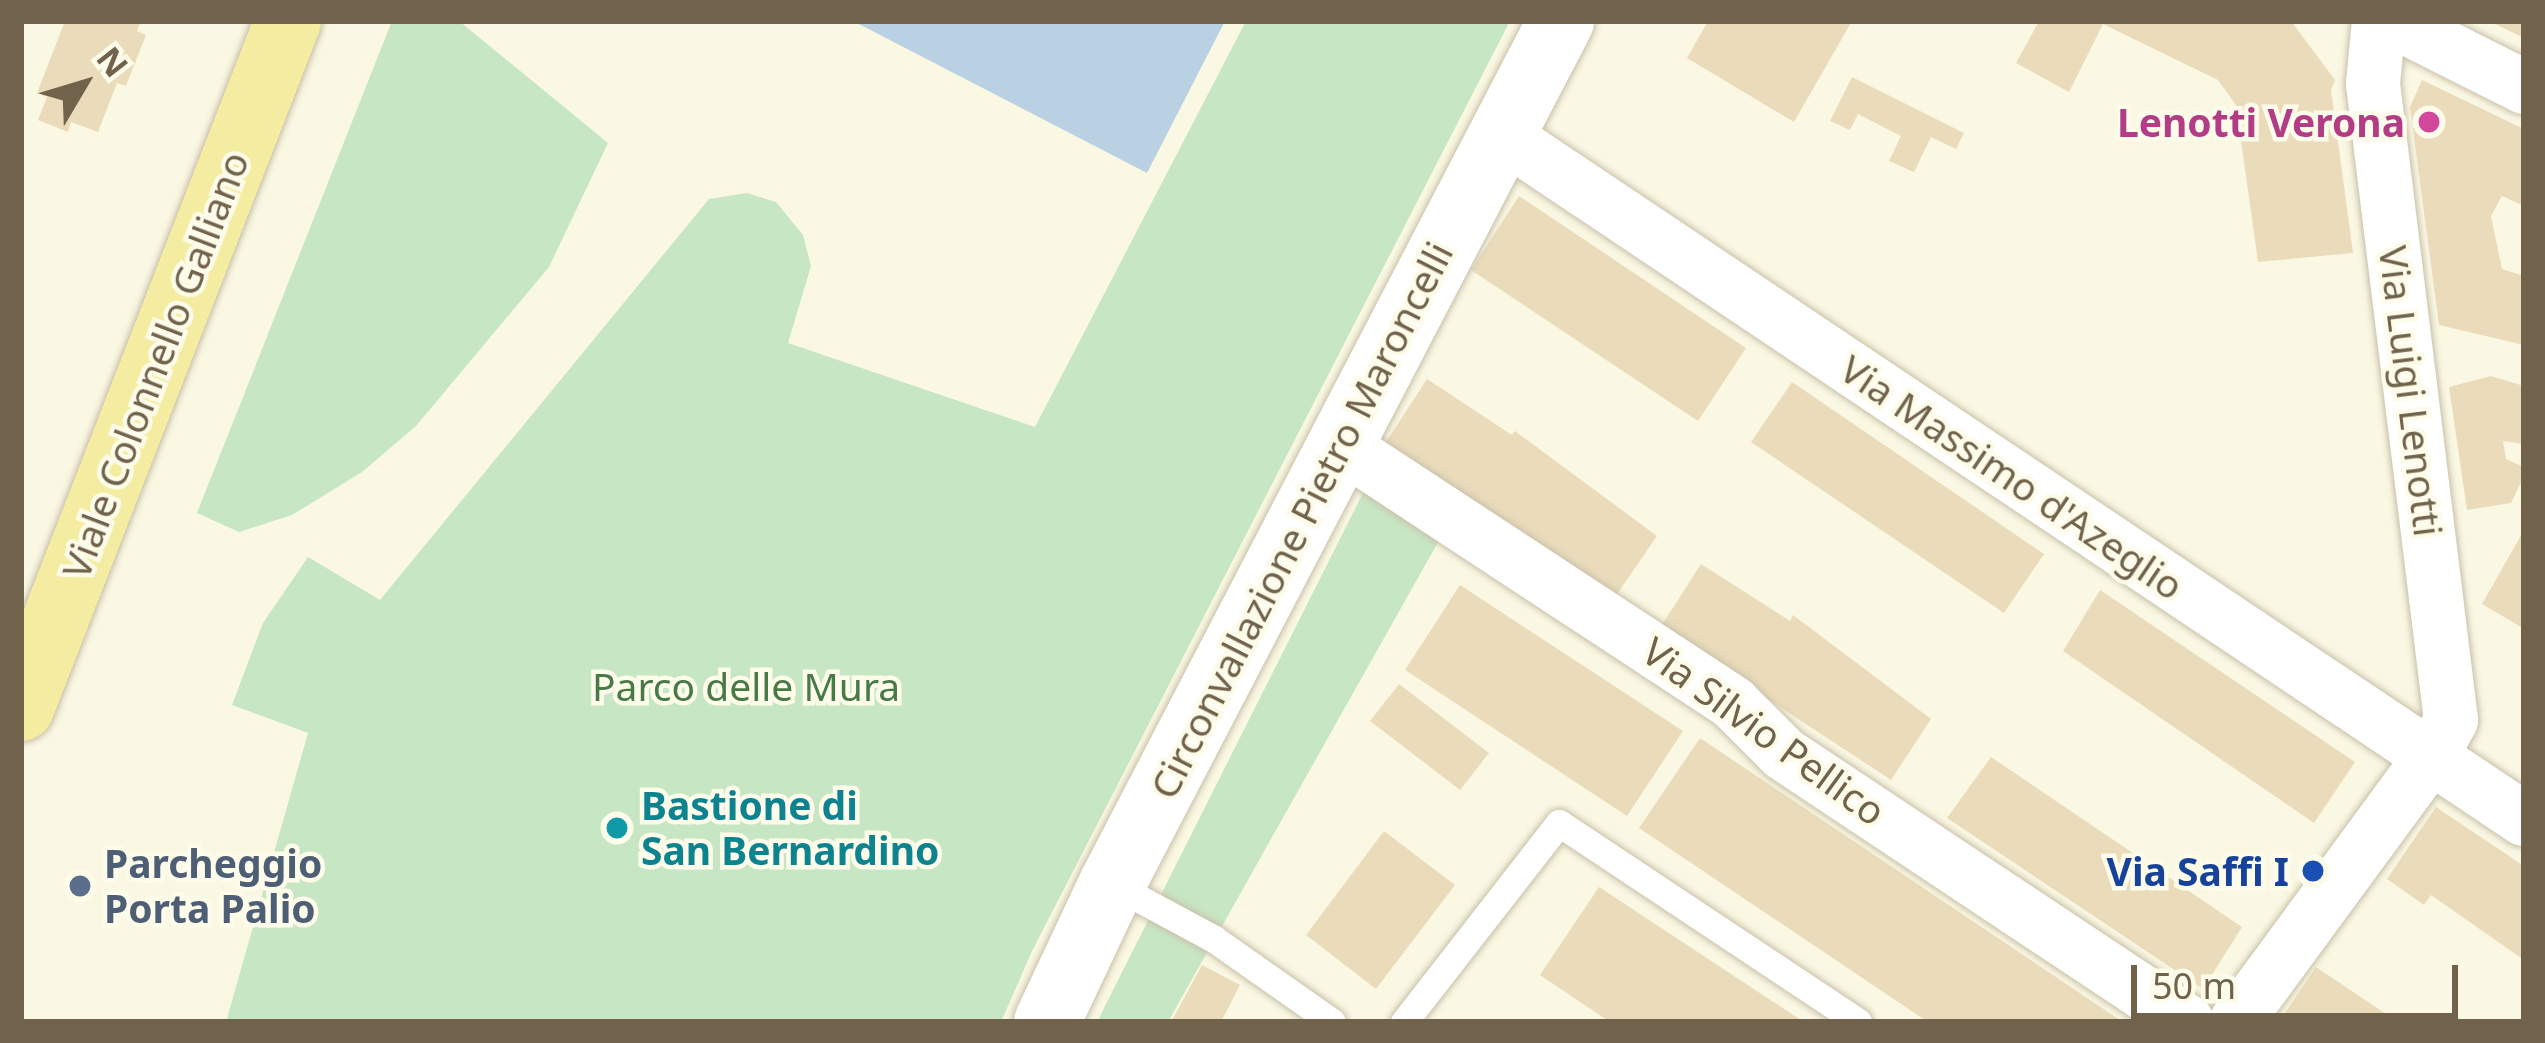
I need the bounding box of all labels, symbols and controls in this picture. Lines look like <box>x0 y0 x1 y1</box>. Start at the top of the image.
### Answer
north arrow <box>24 24 144 144</box>
text: N <box>87 37 139 86</box>
place label: Lenotti Verona <box>2117 99 2405 145</box>
marker: Lenotti Verona <box>2416 109 2442 135</box>
street label: Viale Colonnello Galliano <box>52 145 258 585</box>
street label: Circonvallazione Pietro Maroncelli <box>1140 234 1462 806</box>
street label: Via Luigi Lenotti <box>2370 243 2452 539</box>
street label: Via Massimo d'Azeglio <box>1832 345 2192 609</box>
street label: Via Silvio Pellico <box>1633 627 1895 835</box>
park label: Parco delle Mura <box>592 663 900 709</box>
place label: Bastione di San Bernardino <box>641 783 939 874</box>
marker: Bastione di San Bernardino <box>604 815 630 841</box>
place label: Parcheggio Porta Palio <box>104 841 322 932</box>
place label: Via Saffi I <box>2107 848 2289 894</box>
marker: Via Saffi I <box>2300 858 2326 884</box>
marker: Parcheggio Porta Palio <box>67 873 93 899</box>
scale bar <box>2137 941 2464 1015</box>
text: 50 m <box>2152 961 2236 1010</box>

